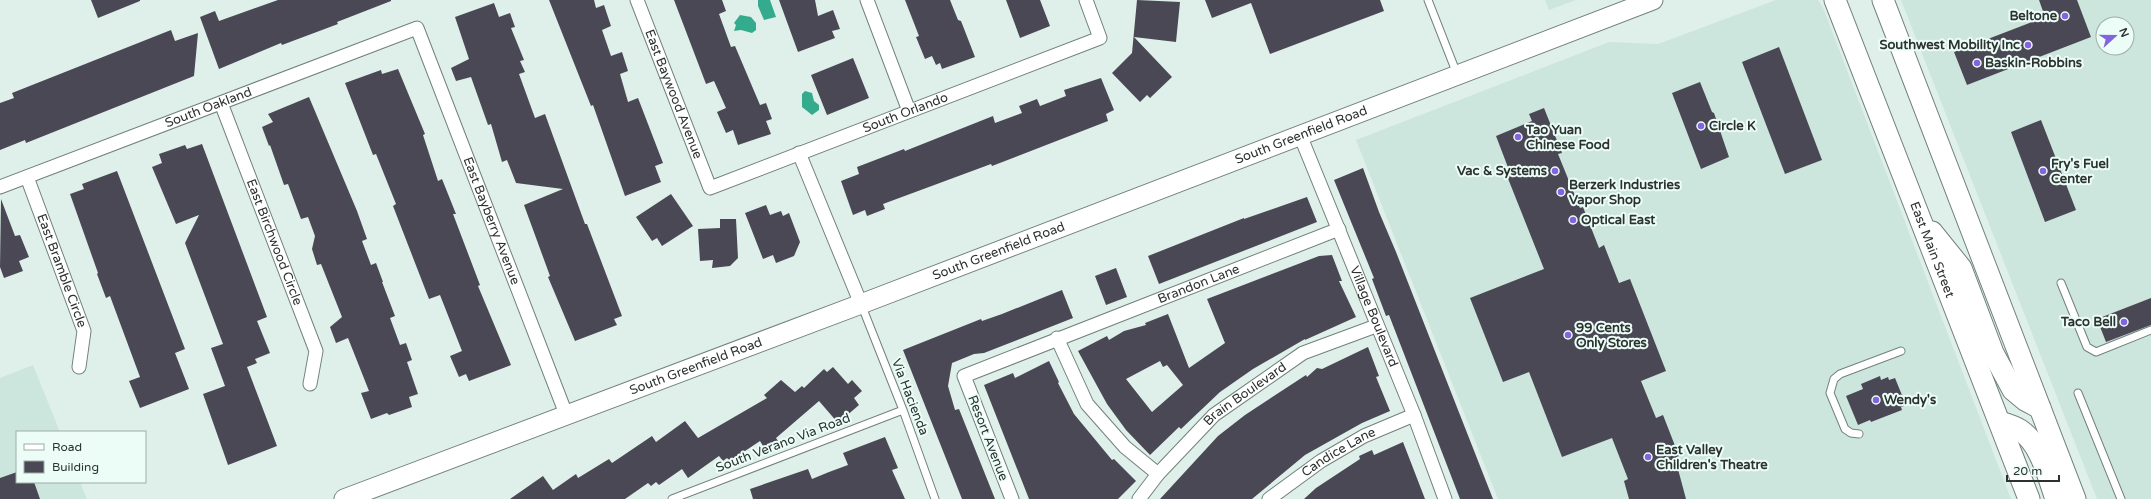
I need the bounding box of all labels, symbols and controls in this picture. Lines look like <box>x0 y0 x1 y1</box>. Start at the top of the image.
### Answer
place label: Beltone <box>2009 8 2058 24</box>
marker: Beltone <box>2060 11 2070 21</box>
north arrow <box>2095 16 2135 56</box>
text: N <box>2116 26 2132 39</box>
street label: East Baywood Avenue <box>641 27 706 161</box>
place label: Southwest Mobility Inc <box>1879 37 2020 53</box>
marker: Southwest Mobility Inc <box>2023 40 2033 50</box>
place label: Baskin-Robbins <box>1985 55 2082 71</box>
marker: Baskin-Robbins <box>1972 58 1982 68</box>
street label: South Oakland <box>163 84 254 131</box>
street label: South Orlando <box>860 89 950 137</box>
street label: South Greenfield Road <box>1233 102 1370 168</box>
place label: Circle K <box>1709 118 1756 134</box>
marker: Circle K <box>1696 121 1706 131</box>
place label: Tao Yuan Chinese Food <box>1525 122 1610 153</box>
marker: Tao Yuan Chinese Food <box>1513 132 1523 142</box>
street label: East Bayberry Avenue <box>460 155 523 287</box>
place label: Fry's Fuel Center <box>2051 156 2109 187</box>
place label: Vac & Systems <box>1457 163 1547 179</box>
marker: Vac & Systems <box>1550 166 1560 176</box>
marker: Fry's Fuel Center <box>2038 166 2048 176</box>
street label: East Birchwood Circle <box>243 177 306 308</box>
place label: Berzerk Industries Vapor Shop <box>1569 177 1680 208</box>
marker: Berzerk Industries Vapor Shop <box>1556 187 1566 197</box>
street label: East Main Street <box>1906 199 1958 300</box>
street label: East Bramble Circle <box>33 212 90 330</box>
place label: Optical East <box>1581 212 1655 228</box>
marker: Optical East <box>1568 215 1578 225</box>
street label: South Greenfield Road <box>930 219 1067 284</box>
street label: Brandon Lane <box>1155 261 1242 307</box>
street label: Village Boulevard <box>1346 264 1402 369</box>
place label: Taco Bell <box>2060 314 2116 330</box>
marker: Taco Bell <box>2119 317 2129 327</box>
place label: 99 Cents Only Stores <box>1576 320 1647 351</box>
marker: 99 Cents Only Stores <box>1563 330 1573 340</box>
street label: South Greenfield Road <box>627 334 764 399</box>
street label: Via Hacienda <box>888 356 932 438</box>
street label: Brain Boulevard <box>1200 359 1289 429</box>
place label: Wendy's <box>1884 392 1936 408</box>
street label: Resort Avenue <box>964 393 1012 483</box>
marker: Wendy's <box>1871 395 1881 405</box>
street label: South Verano Via Road <box>714 410 852 476</box>
street label: Candice Lane <box>1298 424 1378 481</box>
legend <box>16 431 146 483</box>
text: Road <box>52 440 82 454</box>
place label: East Valley Children's Theatre <box>1656 442 1768 473</box>
marker: East Valley Children's Theatre <box>1643 452 1653 462</box>
scale bar <box>2007 457 2059 483</box>
text: Building <box>52 460 99 474</box>
text: 20 m <box>2013 464 2042 478</box>

